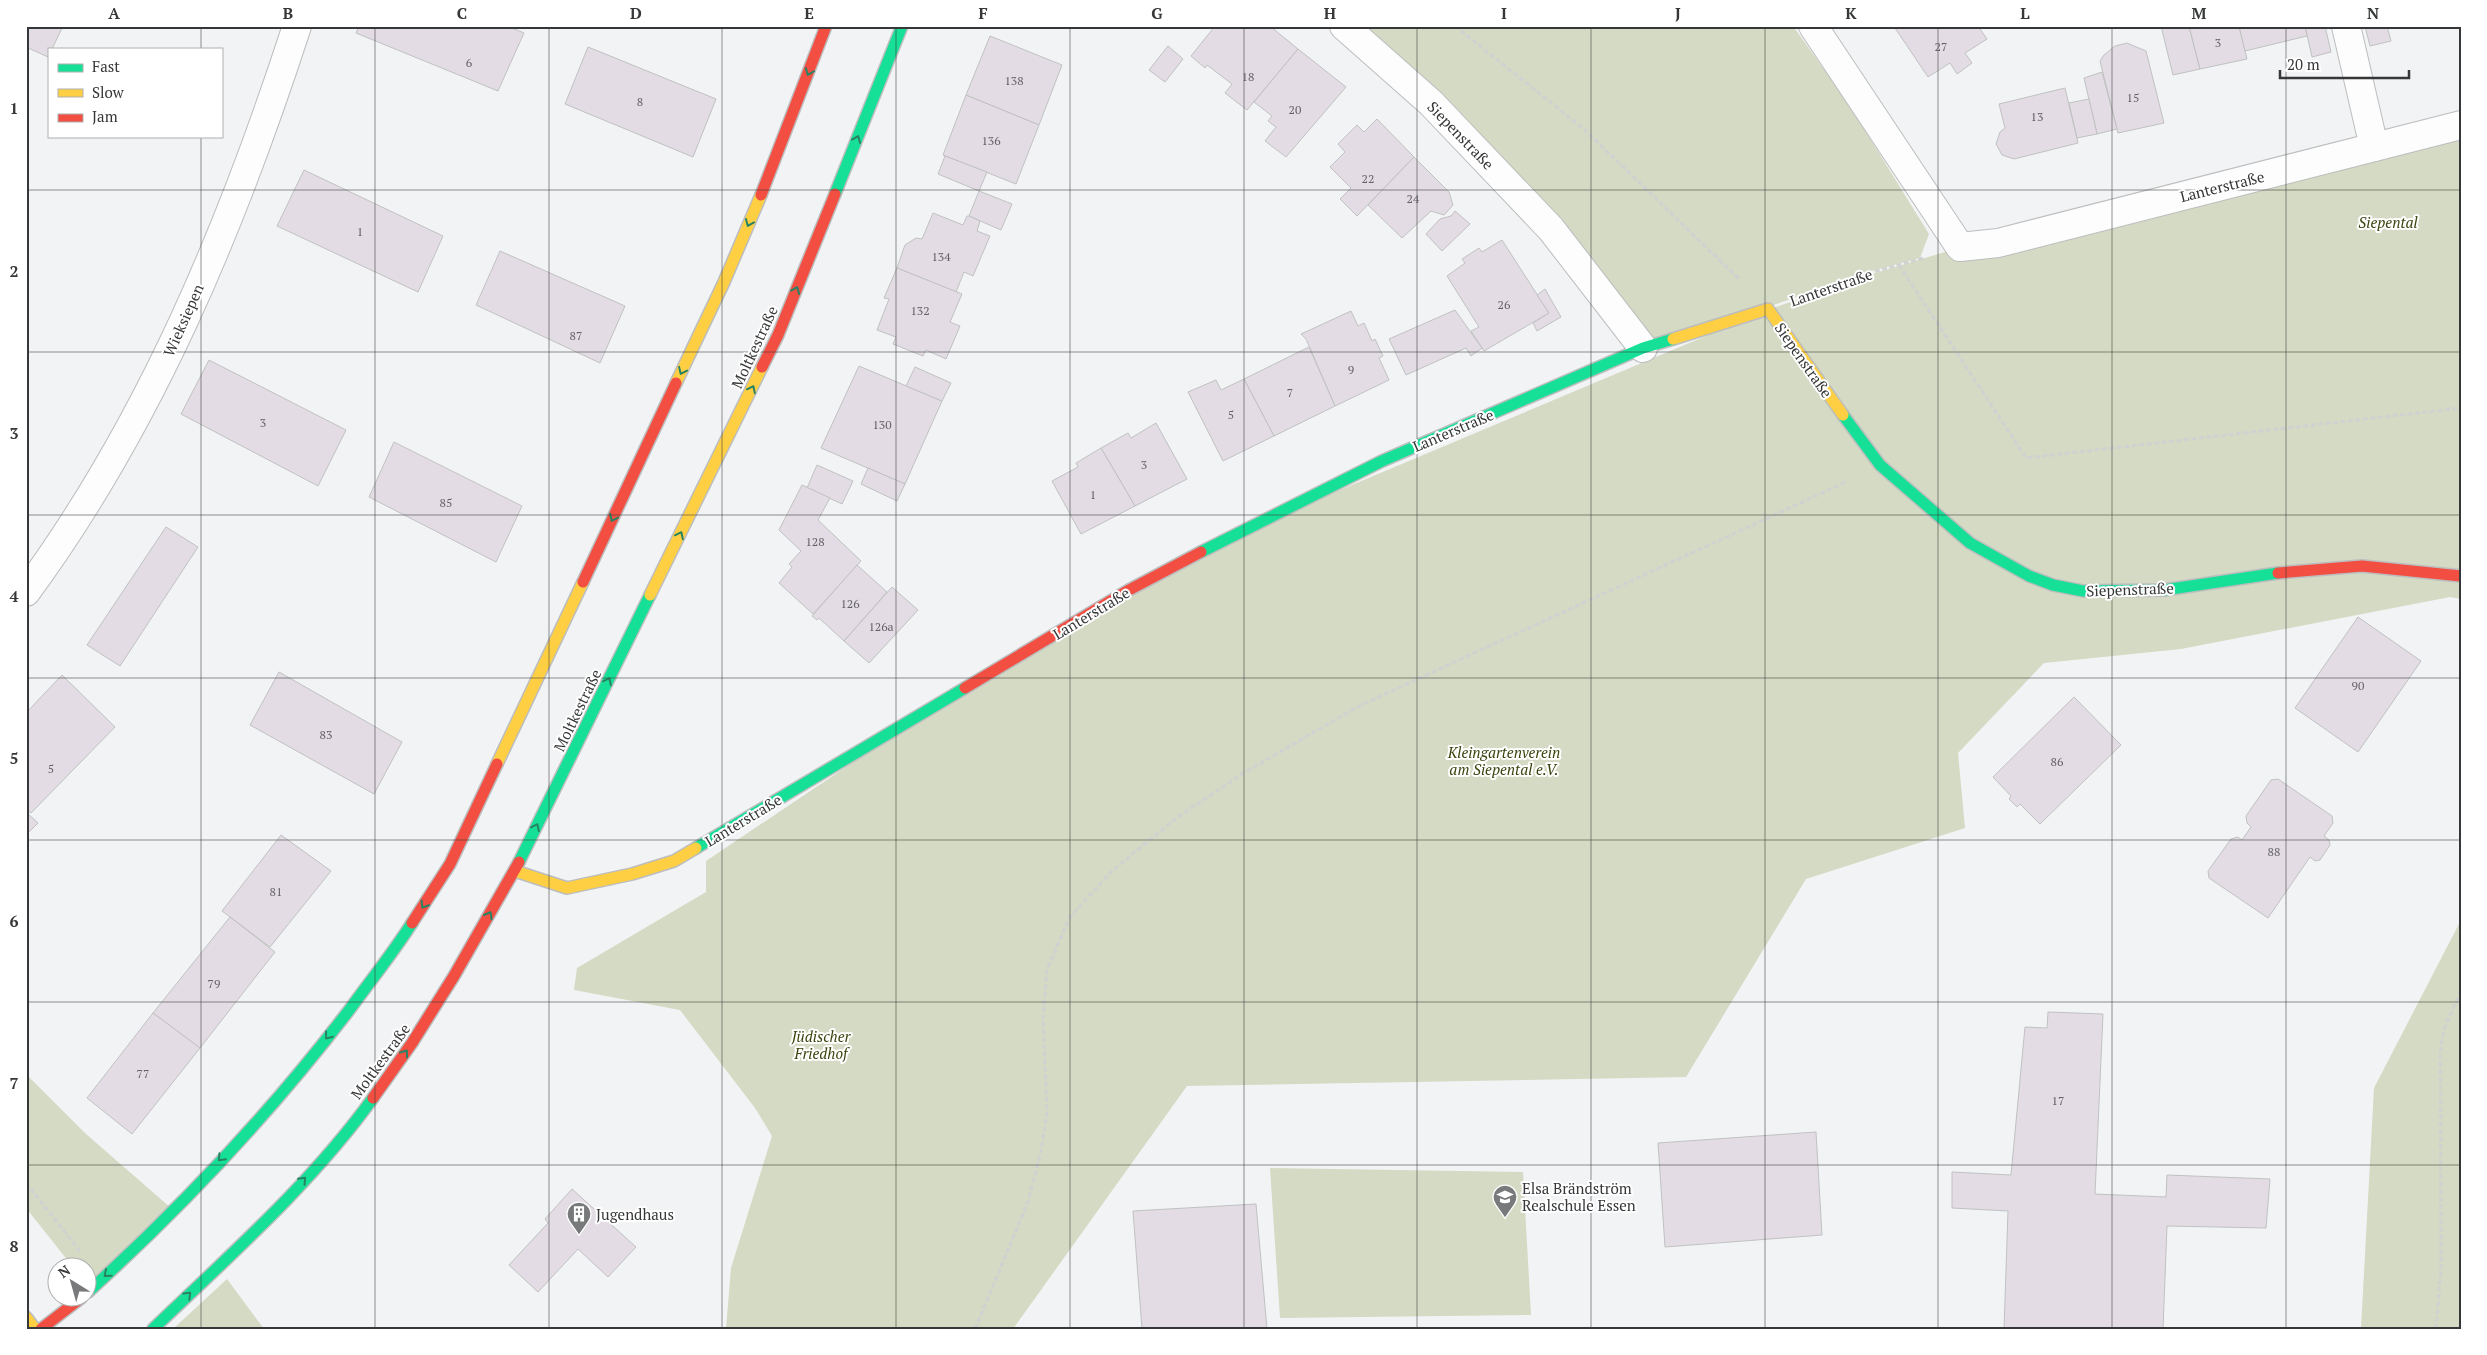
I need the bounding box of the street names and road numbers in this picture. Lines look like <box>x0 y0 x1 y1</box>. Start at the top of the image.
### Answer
street label: Siepenstraße <box>1423 97 1499 173</box>
street label: Lanterstraße <box>2178 166 2266 206</box>
street label: Lanterstraße <box>1787 264 1875 310</box>
street label: Wieksiepen <box>158 281 208 359</box>
street label: Moltkestraße <box>726 302 782 392</box>
street label: Siepenstraße <box>1771 318 1837 402</box>
street label: Lanterstraße <box>1409 404 1497 456</box>
street label: Siepenstraße <box>2086 577 2174 601</box>
street label: Lanterstraße <box>1049 582 1133 644</box>
street label: Moltkestraße <box>549 666 605 754</box>
street label: Lanterstraße <box>701 789 785 851</box>
street label: Moltkestraße <box>346 1019 414 1103</box>

